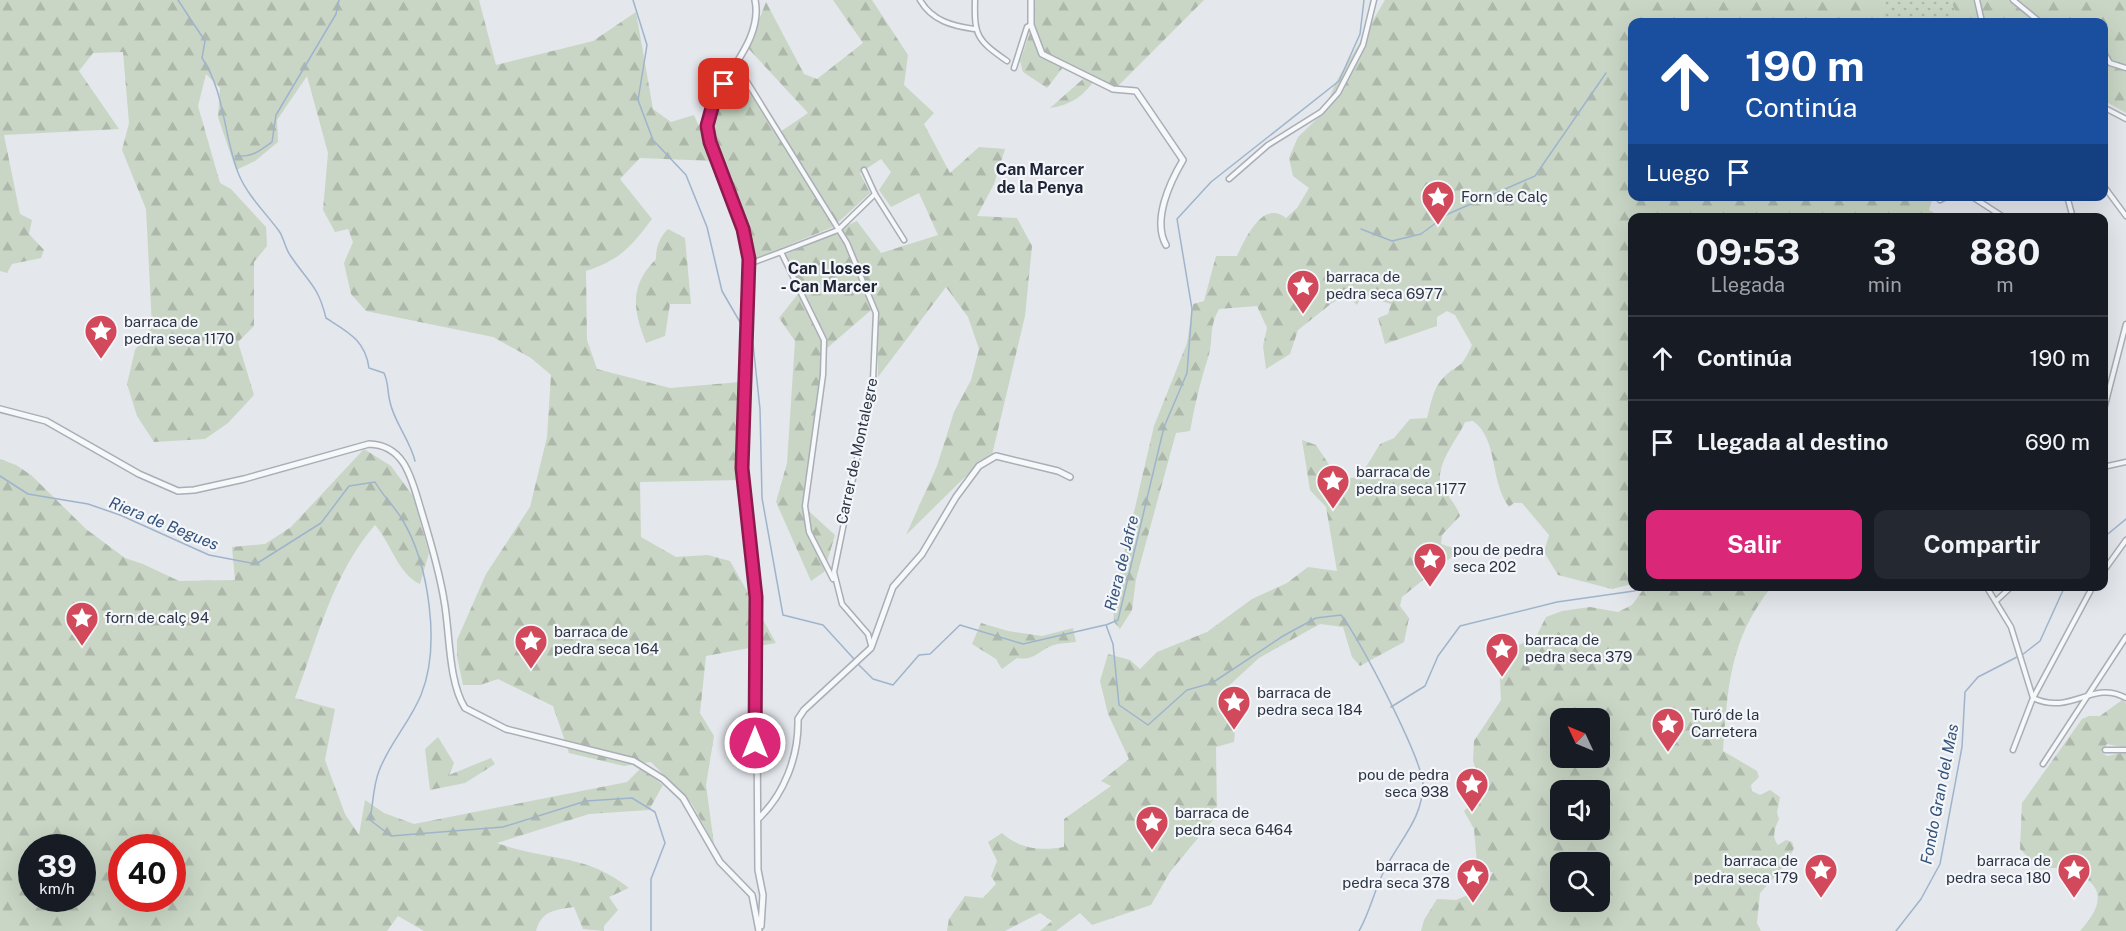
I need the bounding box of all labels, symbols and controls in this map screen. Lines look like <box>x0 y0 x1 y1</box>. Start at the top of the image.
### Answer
text: 190 m <box>1745 41 1865 90</box>
icon: ahead <box>1646 42 1724 120</box>
pin <box>698 58 749 109</box>
icon: arrive <box>707 67 740 100</box>
text: Continúa <box>1745 91 1857 123</box>
icon: arrive <box>1722 156 1755 189</box>
district label: Can Marcer de la Penya <box>996 160 1085 197</box>
text: Luego <box>1646 160 1710 186</box>
place icon: Forn de Calç <box>1420 179 1456 226</box>
place label: Forn de Calç <box>1461 188 1548 205</box>
text: 09:53 <box>1696 231 1800 273</box>
text: 3 <box>1873 231 1897 273</box>
text: 880 <box>1969 231 2040 273</box>
district label: Can Lloses - Can Marcer <box>781 259 878 296</box>
place icon: barraca de pedra seca 6977 <box>1285 268 1321 315</box>
place label: barraca de pedra seca 6977 <box>1326 268 1443 302</box>
text: Llegada <box>1711 273 1785 297</box>
text: min <box>1868 273 1902 297</box>
text: m <box>1996 273 2013 297</box>
place icon: barraca de pedra seca 1170 <box>83 313 119 360</box>
place label: barraca de pedra seca 1170 <box>124 313 234 347</box>
icon: ahead <box>1646 342 1679 375</box>
text: Continúa <box>1697 345 1792 371</box>
text: 190 m <box>2030 345 2090 371</box>
street label: Carrer de Montalegre <box>833 376 880 526</box>
icon: arrive <box>1646 426 1679 459</box>
text: Llegada al destino <box>1697 429 1888 455</box>
text: 690 m <box>2025 429 2090 455</box>
place icon: barraca de pedra seca 1177 <box>1315 463 1351 510</box>
place label: barraca de pedra seca 1177 <box>1356 463 1467 497</box>
water label: Riera de Begues <box>106 493 221 554</box>
button: Salir <box>1646 510 1862 579</box>
button: Compartir <box>1874 510 2090 579</box>
water label: Riera de Jafre <box>1100 513 1143 613</box>
place icon: pou de pedra seca 202 <box>1412 541 1448 588</box>
place label: pou de pedra seca 202 <box>1453 541 1544 575</box>
place icon: forn de calç 94 <box>64 600 100 647</box>
place label: forn de calç 94 <box>105 609 209 626</box>
place icon: barraca de pedra seca 164 <box>513 623 549 670</box>
place label: barraca de pedra seca 164 <box>554 623 659 657</box>
place icon: barraca de pedra seca 379 <box>1484 631 1520 678</box>
place label: barraca de pedra seca 379 <box>1525 631 1632 665</box>
place icon: barraca de pedra seca 184 <box>1216 684 1252 731</box>
place label: barraca de pedra seca 184 <box>1257 684 1362 718</box>
place icon: Turó de la Carretera <box>1650 706 1686 753</box>
place label: Turó de la Carretera <box>1691 706 1759 740</box>
north arrow <box>1550 708 1610 768</box>
map controls <box>1550 708 1610 912</box>
position arrow <box>723 711 787 775</box>
water label: Fondo Gran del Mas <box>1917 722 1962 866</box>
place label: pou de pedra seca 938 <box>1358 766 1449 800</box>
place icon: pou de pedra seca 938 <box>1454 766 1490 813</box>
button: sound <box>1550 780 1610 840</box>
place icon: barraca de pedra seca 6464 <box>1134 804 1170 851</box>
place label: barraca de pedra seca 6464 <box>1175 804 1293 838</box>
speed limit sign: 40 <box>108 834 186 912</box>
text: 39 <box>37 848 77 884</box>
button: search <box>1550 852 1610 912</box>
place label: barraca de pedra seca 179 <box>1694 852 1798 886</box>
place icon: barraca de pedra seca 179 <box>1803 852 1839 899</box>
place label: barraca de pedra seca 180 <box>1946 852 2051 886</box>
place icon: barraca de pedra seca 180 <box>2056 852 2092 899</box>
place label: barraca de pedra seca 378 <box>1342 857 1450 891</box>
place icon: barraca de pedra seca 378 <box>1455 857 1491 904</box>
text: km/h <box>39 880 75 897</box>

